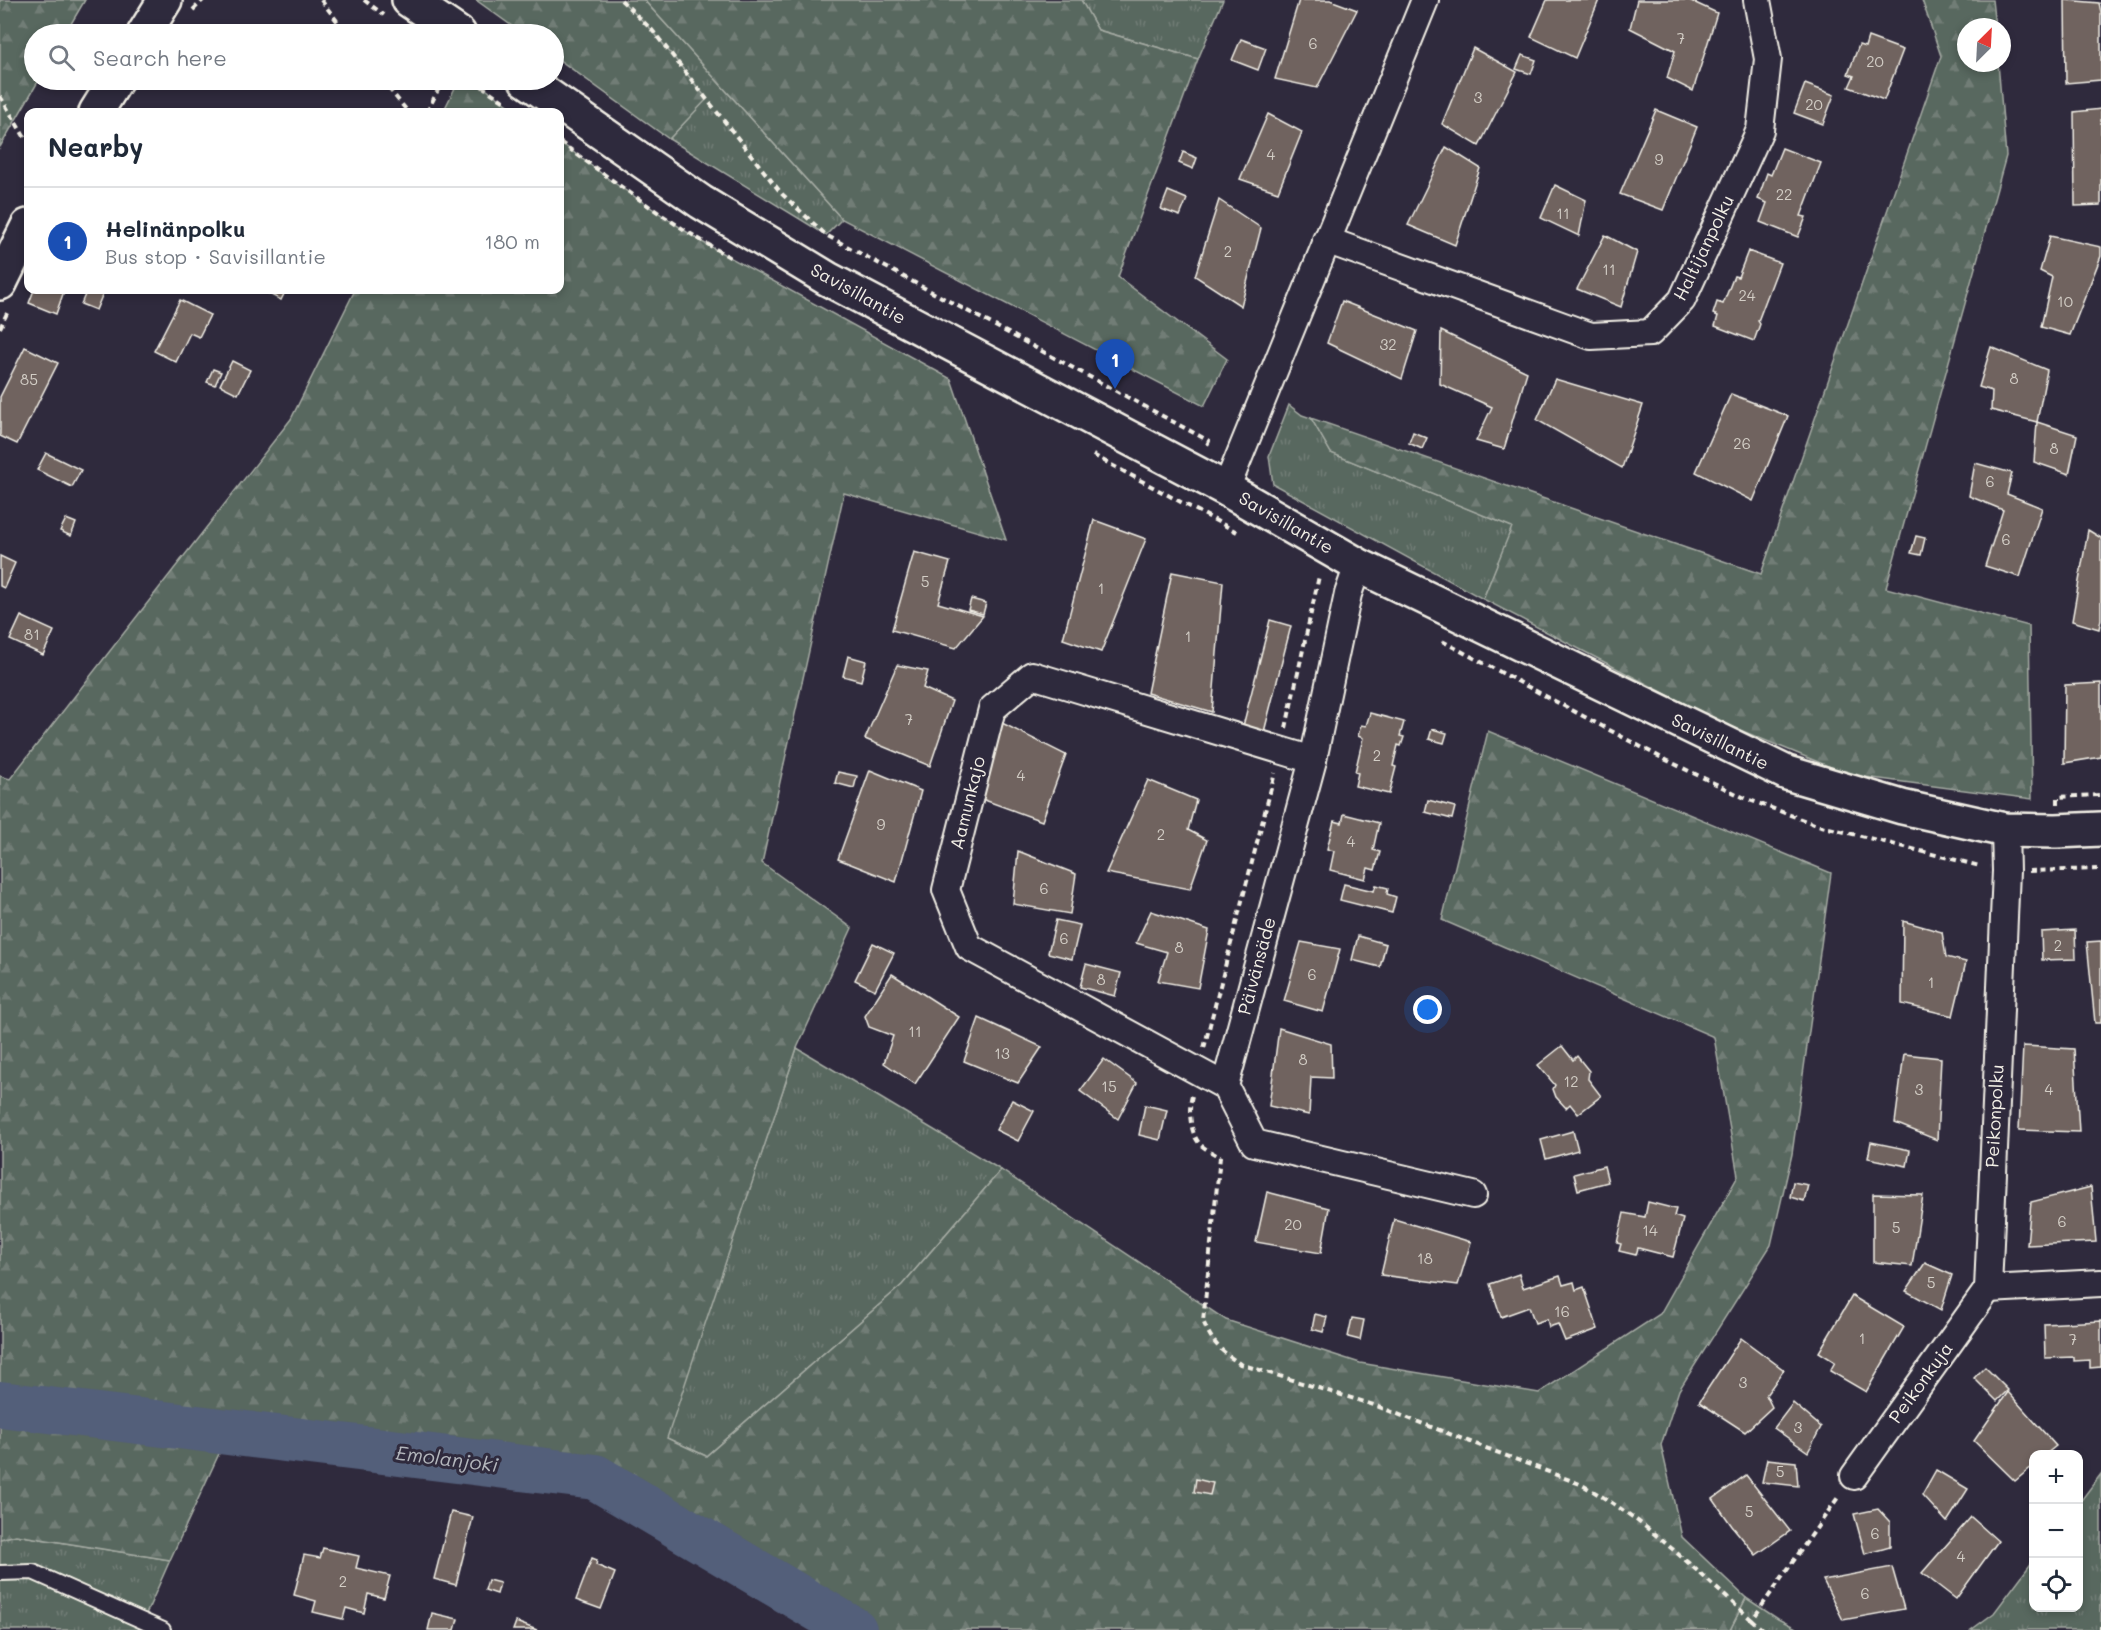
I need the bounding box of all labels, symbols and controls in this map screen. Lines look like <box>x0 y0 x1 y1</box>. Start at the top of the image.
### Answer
north arrow <box>1957 18 2011 72</box>
search box <box>24 24 564 90</box>
house number: 7 <box>1677 28 1685 48</box>
house number: 6 <box>1308 33 1318 53</box>
icon: search <box>45 41 78 74</box>
text: Search here <box>93 43 227 72</box>
house number: 20 <box>1866 51 1884 71</box>
house number: 3 <box>1474 87 1483 107</box>
house number: 20 <box>1805 94 1823 114</box>
text: Nearby <box>48 130 143 164</box>
house number: 4 <box>1267 144 1276 164</box>
house number: 9 <box>1655 149 1664 169</box>
house number: 22 <box>1776 184 1792 204</box>
street label: Haltijanpolku <box>1667 191 1739 304</box>
house number: 11 <box>1556 203 1570 223</box>
text: Helinänpolku <box>105 214 246 243</box>
text: 1 <box>63 228 72 254</box>
text: 180 m <box>484 228 540 254</box>
house number: 2 <box>1224 241 1232 261</box>
text: Bus stop · Savisillantie <box>105 243 326 269</box>
street label: Savisillantie <box>807 257 910 329</box>
house number: 11 <box>1602 259 1616 279</box>
house number: 24 <box>1738 285 1756 305</box>
house number: 10 <box>2057 291 2073 311</box>
house number: 32 <box>1379 334 1397 354</box>
pin: 1 <box>1096 340 1134 389</box>
house number: 8 <box>2009 368 2019 388</box>
house number: 85 <box>20 369 38 389</box>
house number: 26 <box>1733 433 1751 453</box>
house number: 8 <box>2049 438 2059 458</box>
house number: 6 <box>1985 471 1995 491</box>
street label: Savisillantie <box>1235 485 1338 559</box>
house number: 6 <box>2001 529 2011 549</box>
house number: 5 <box>921 571 929 591</box>
house number: 1 <box>1098 578 1104 598</box>
house number: 81 <box>24 624 40 644</box>
house number: 1 <box>1185 626 1191 646</box>
street label: Savisillantie <box>1668 707 1773 775</box>
house number: 7 <box>905 709 913 729</box>
house number: 2 <box>1373 745 1381 765</box>
street label: Aamunkajo <box>944 753 990 852</box>
house number: 4 <box>1017 765 1026 785</box>
house number: 9 <box>877 814 886 834</box>
house number: 2 <box>1157 824 1165 844</box>
house number: 4 <box>1347 831 1356 851</box>
house number: 6 <box>1039 878 1049 898</box>
street label: Päivänsäde <box>1231 914 1281 1017</box>
house number: 6 <box>1059 928 1069 948</box>
house number: 2 <box>2054 935 2062 955</box>
house number: 8 <box>1174 937 1184 957</box>
house number: 6 <box>1307 964 1317 984</box>
house number: 8 <box>1096 969 1106 989</box>
house number: 1 <box>1928 972 1934 992</box>
your location <box>1413 995 1442 1024</box>
house number: 11 <box>908 1021 922 1041</box>
house number: 13 <box>994 1043 1010 1063</box>
house number: 8 <box>1298 1049 1308 1069</box>
street label: Peikonpolku <box>1979 1064 2009 1168</box>
house number: 12 <box>1563 1071 1579 1091</box>
house number: 15 <box>1101 1076 1117 1096</box>
house number: 3 <box>1915 1079 1924 1099</box>
house number: 4 <box>2045 1079 2054 1099</box>
house number: 6 <box>2057 1211 2067 1231</box>
house number: 20 <box>1284 1214 1302 1234</box>
house number: 5 <box>1892 1217 1900 1237</box>
house number: 14 <box>1642 1220 1658 1240</box>
house number: 18 <box>1417 1248 1433 1268</box>
house number: 5 <box>1927 1272 1935 1292</box>
house number: 16 <box>1554 1301 1570 1321</box>
house number: 1 <box>1859 1328 1865 1348</box>
house number: 7 <box>2069 1329 2077 1349</box>
street label: Peikonkuja <box>1883 1337 1958 1428</box>
house number: 3 <box>1739 1372 1748 1392</box>
house number: 3 <box>1794 1417 1803 1437</box>
water label: Emolanjoki <box>394 1439 501 1477</box>
map controls <box>2029 1450 2083 1612</box>
button: + <box>2029 1450 2083 1504</box>
house number: 5 <box>1776 1461 1784 1481</box>
house number: 5 <box>1745 1501 1753 1521</box>
button: − <box>2029 1504 2083 1558</box>
house number: 6 <box>1870 1523 1880 1543</box>
house number: 4 <box>1957 1546 1966 1566</box>
button: locate <box>2029 1558 2083 1612</box>
house number: 2 <box>339 1571 347 1591</box>
house number: 6 <box>1860 1583 1870 1603</box>

